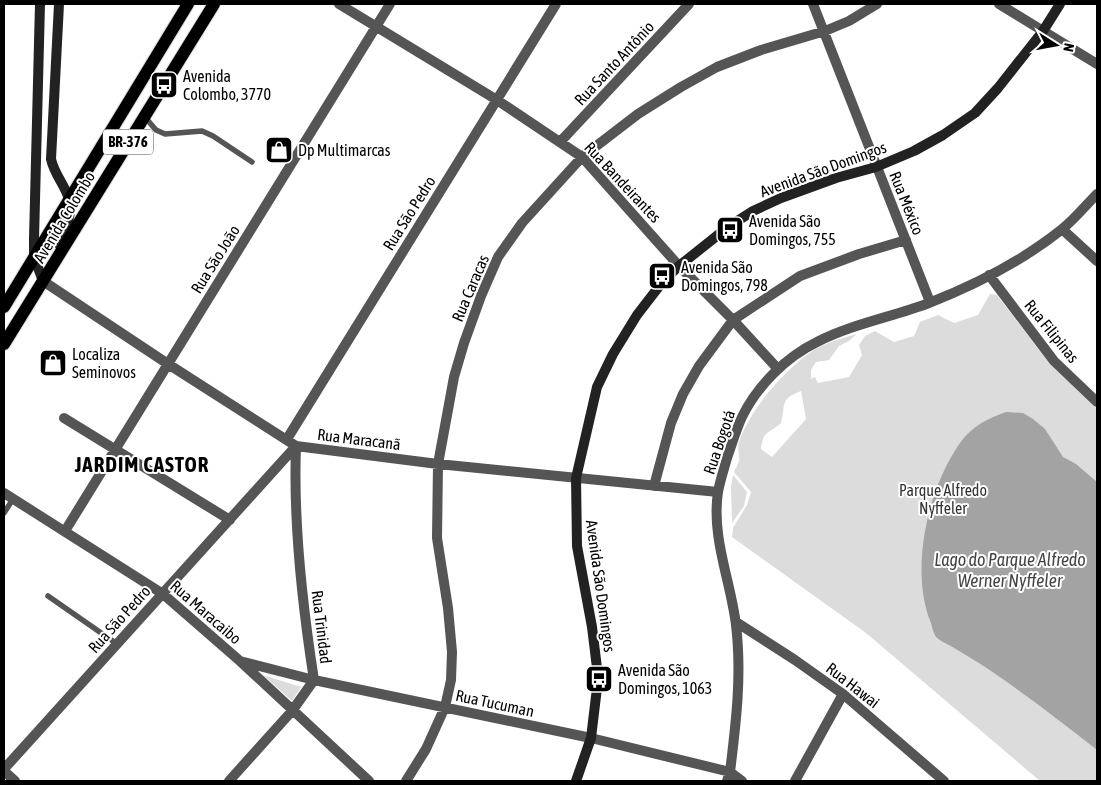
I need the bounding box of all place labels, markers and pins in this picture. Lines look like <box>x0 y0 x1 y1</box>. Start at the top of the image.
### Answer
place label: Avenida Colombo, 3770 <box>183 67 271 103</box>
bus stop icon: Avenida Colombo, 3770 <box>149 70 179 100</box>
shop icon: Dp Multimarcas <box>264 135 294 165</box>
place label: Dp Multimarcas <box>298 141 391 160</box>
place label: Avenida São Domingos, 755 <box>749 212 836 249</box>
bus stop icon: Avenida São Domingos, 755 <box>715 215 745 245</box>
place label: Avenida São Domingos, 798 <box>681 258 768 295</box>
bus stop icon: Avenida São Domingos, 798 <box>647 261 677 291</box>
place label: Localiza Seminovos <box>72 345 136 381</box>
shop icon: Localiza Seminovos <box>38 348 68 378</box>
place label: Avenida São Domingos, 1063 <box>618 661 712 698</box>
bus stop icon: Avenida São Domingos, 1063 <box>584 664 614 694</box>

